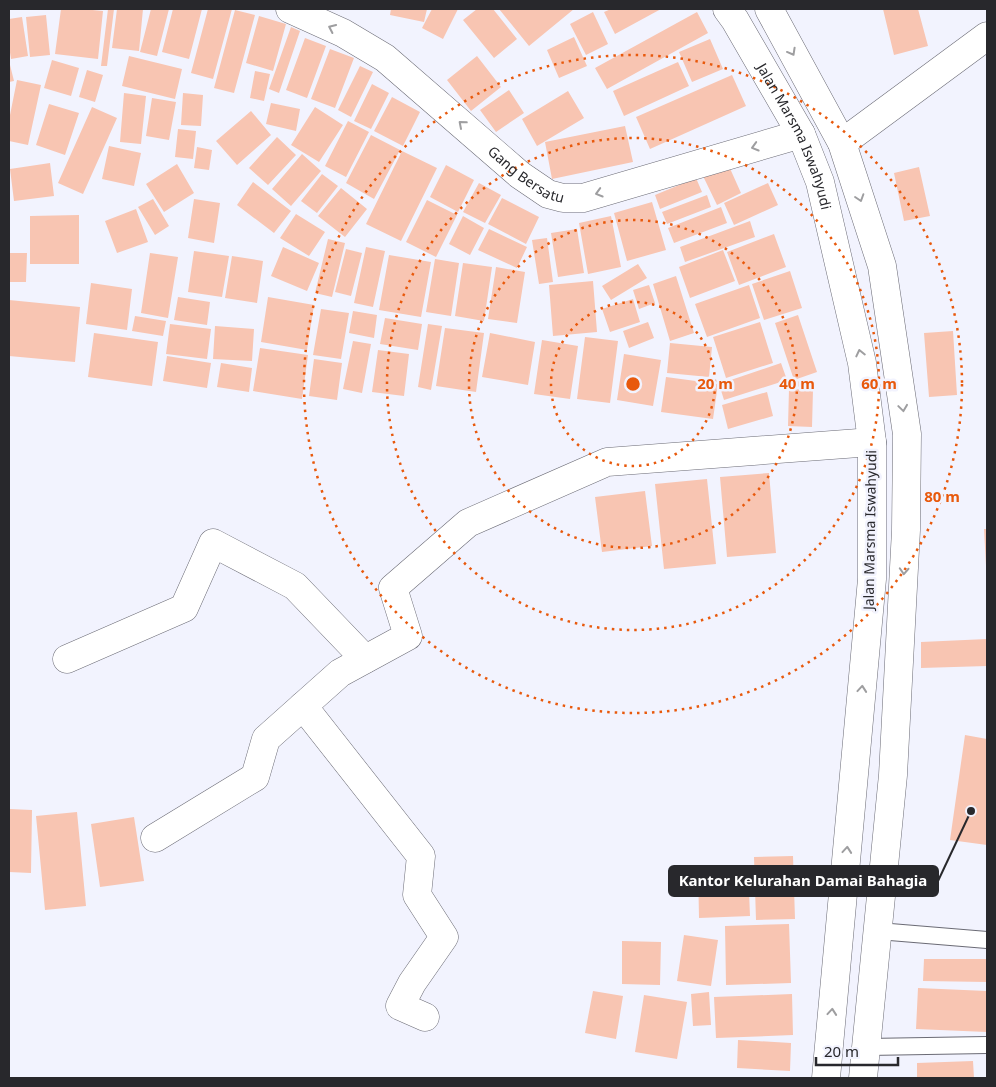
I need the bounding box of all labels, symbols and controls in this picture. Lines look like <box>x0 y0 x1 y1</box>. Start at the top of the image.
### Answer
one-way arrow <box>328 24 337 34</box>
one-way arrow <box>786 46 796 55</box>
street label: Jalan Marsma Iswahyudi <box>752 58 836 211</box>
one-way arrow <box>459 122 468 130</box>
street label: Gang Bersatu <box>484 141 567 207</box>
one-way arrow <box>751 142 759 152</box>
one-way arrow <box>594 187 603 198</box>
one-way arrow <box>854 194 864 202</box>
one-way arrow <box>855 348 866 357</box>
text: 20 m <box>697 373 733 393</box>
text: 40 m <box>779 373 815 393</box>
text: 60 m <box>861 373 897 393</box>
centre of rings <box>624 375 642 393</box>
one-way arrow <box>897 405 908 413</box>
street label: Jalan Marsma Iswahyudi <box>859 450 880 612</box>
text: 80 m <box>924 486 960 506</box>
one-way arrow <box>898 567 909 575</box>
one-way arrow <box>856 684 867 692</box>
one-way arrow <box>841 846 852 854</box>
callout: Kantor Kelurahan Damai Bahagia <box>669 866 938 896</box>
text: Kantor Kelurahan Damai Bahagia <box>679 870 927 890</box>
one-way arrow <box>826 1008 837 1016</box>
scale bar <box>816 1034 898 1066</box>
text: 20 m <box>824 1041 859 1061</box>

